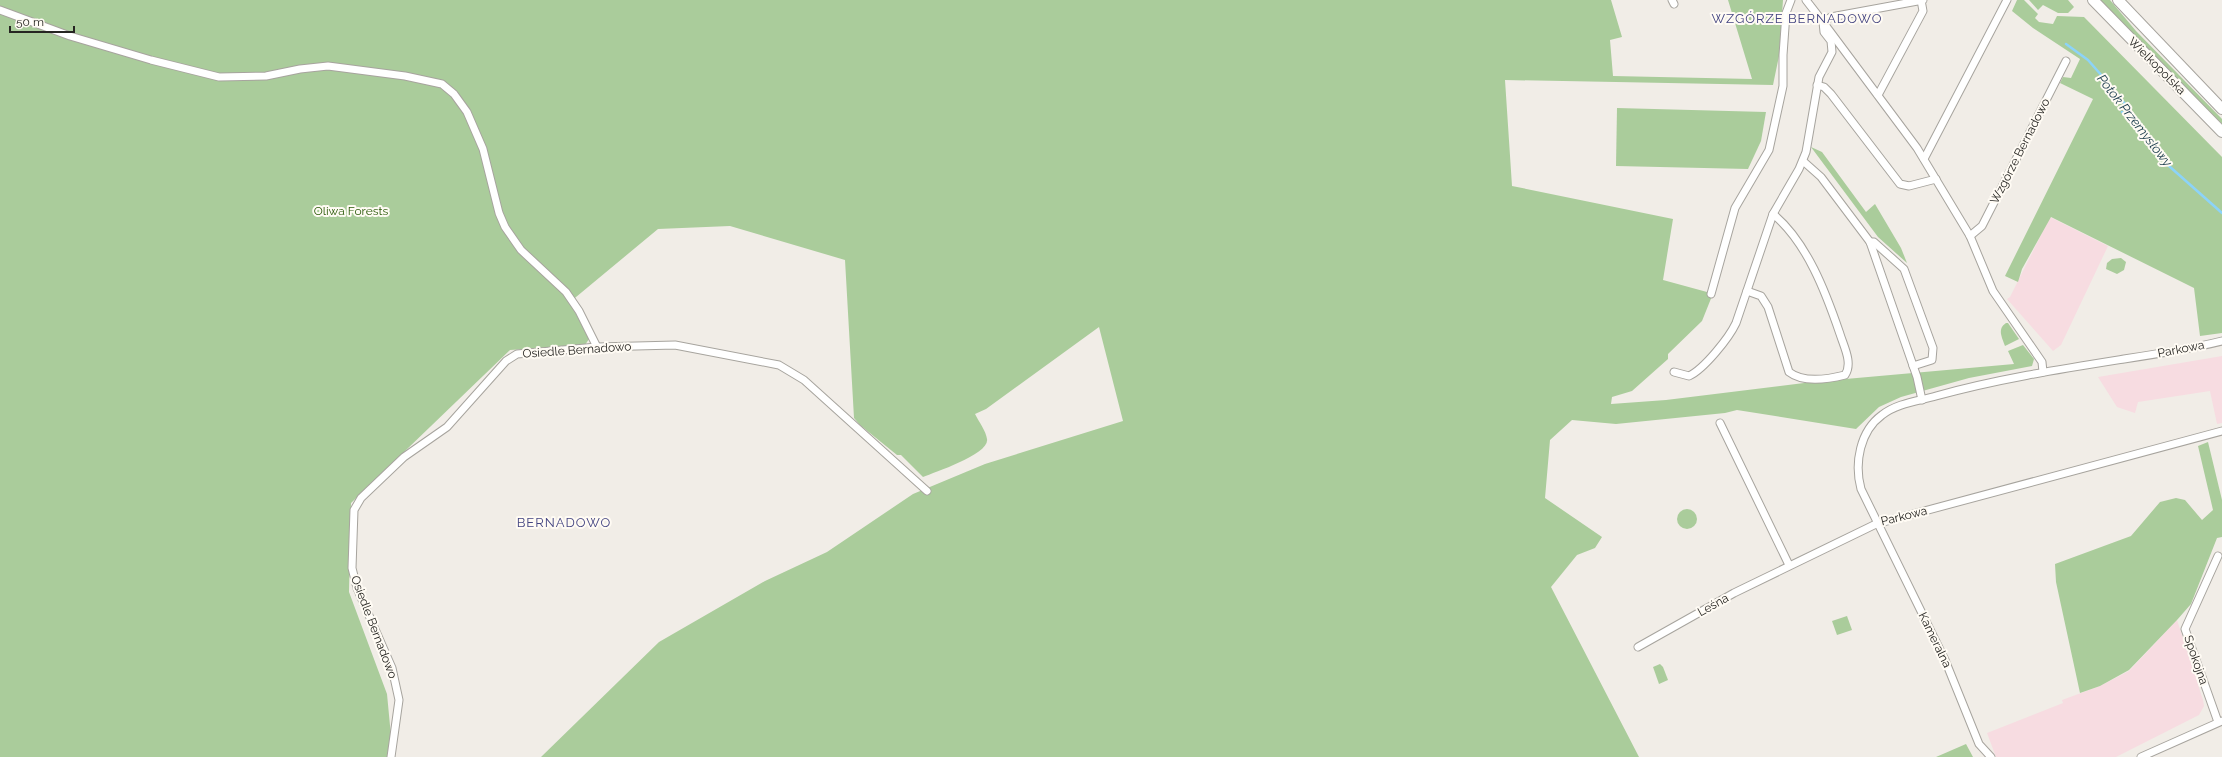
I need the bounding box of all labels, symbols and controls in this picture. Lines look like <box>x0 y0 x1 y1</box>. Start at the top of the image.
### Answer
scale bar <box>10 8 74 34</box>
district label: WZGÓRZE BERNADOWO <box>1711 11 1883 26</box>
text: 50 m <box>16 15 44 29</box>
street label: Wielkopolska <box>2125 34 2189 98</box>
water label: Potok Przemysłowy <box>2094 71 2176 170</box>
street label: Wzgórze Bernadowo <box>1987 96 2053 206</box>
park label: Oliwa Forests <box>314 204 388 218</box>
street label: Parkowa <box>2156 338 2206 360</box>
street label: Osiedle Bernadowo <box>522 339 632 361</box>
street label: Parkowa <box>1879 503 1929 529</box>
district label: BERNADOWO <box>517 515 611 530</box>
street label: Osiedle Bernadowo <box>348 574 400 680</box>
street label: Leśna <box>1695 591 1731 619</box>
street label: Kameralna <box>1916 610 1954 670</box>
street label: Spokojna <box>2181 633 2211 687</box>

